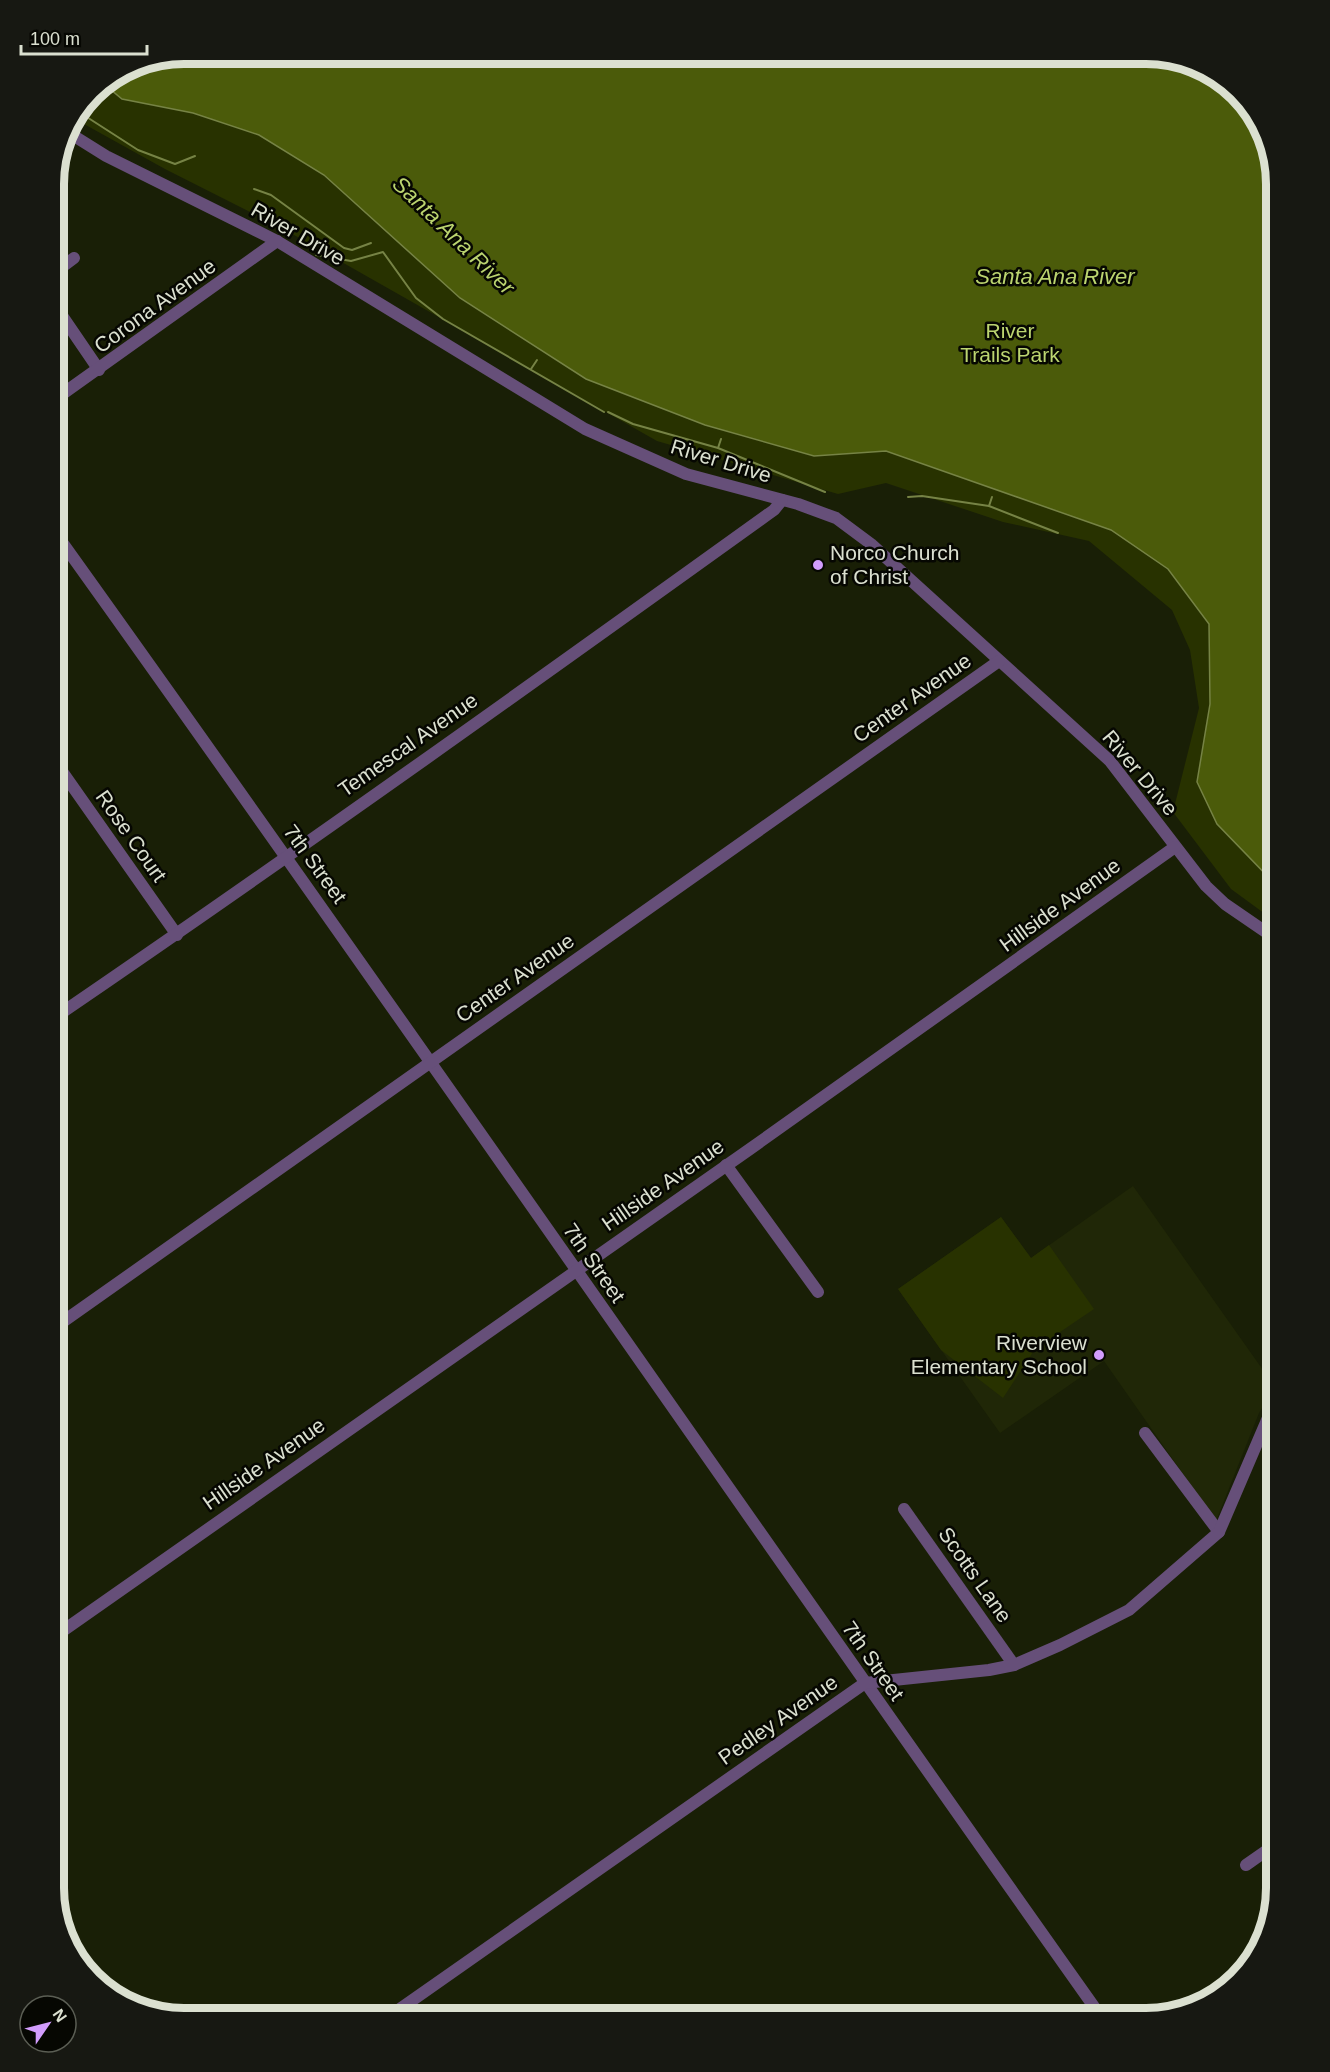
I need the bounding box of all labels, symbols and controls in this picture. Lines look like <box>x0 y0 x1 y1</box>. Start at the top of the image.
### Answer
scale bar <box>21 18 147 56</box>
text: 100 m <box>30 29 80 49</box>
water label: Santa Ana River <box>388 171 521 301</box>
street label: River Drive <box>248 198 349 269</box>
street label: Corona Avenue <box>90 254 220 357</box>
water label: Santa Ana River <box>975 264 1136 289</box>
park label: River Trails Park <box>960 319 1060 366</box>
street label: River Drive <box>668 434 774 487</box>
place label: Norco Church of Christ <box>830 541 960 588</box>
marker: Norco Church of Christ <box>811 558 825 572</box>
street label: Center Avenue <box>848 648 975 747</box>
street label: Temescal Avenue <box>334 688 482 801</box>
street label: River Drive <box>1098 726 1183 820</box>
street label: Rose Court <box>92 786 171 886</box>
street label: 7th Street <box>279 820 352 907</box>
street label: Hillside Avenue <box>995 853 1124 956</box>
street label: Center Avenue <box>451 928 578 1027</box>
street label: Hillside Avenue <box>597 1134 728 1235</box>
street label: 7th Street <box>559 1219 630 1307</box>
place label: Riverview Elementary School <box>911 1331 1088 1378</box>
marker: Riverview Elementary School <box>1092 1348 1106 1362</box>
street label: Hillside Avenue <box>198 1413 329 1514</box>
street label: Scotts Lane <box>934 1523 1017 1627</box>
street label: 7th Street <box>838 1617 909 1705</box>
street label: Pedley Avenue <box>714 1670 842 1769</box>
north arrow <box>18 1994 78 2054</box>
text: N <box>50 2006 70 2025</box>

